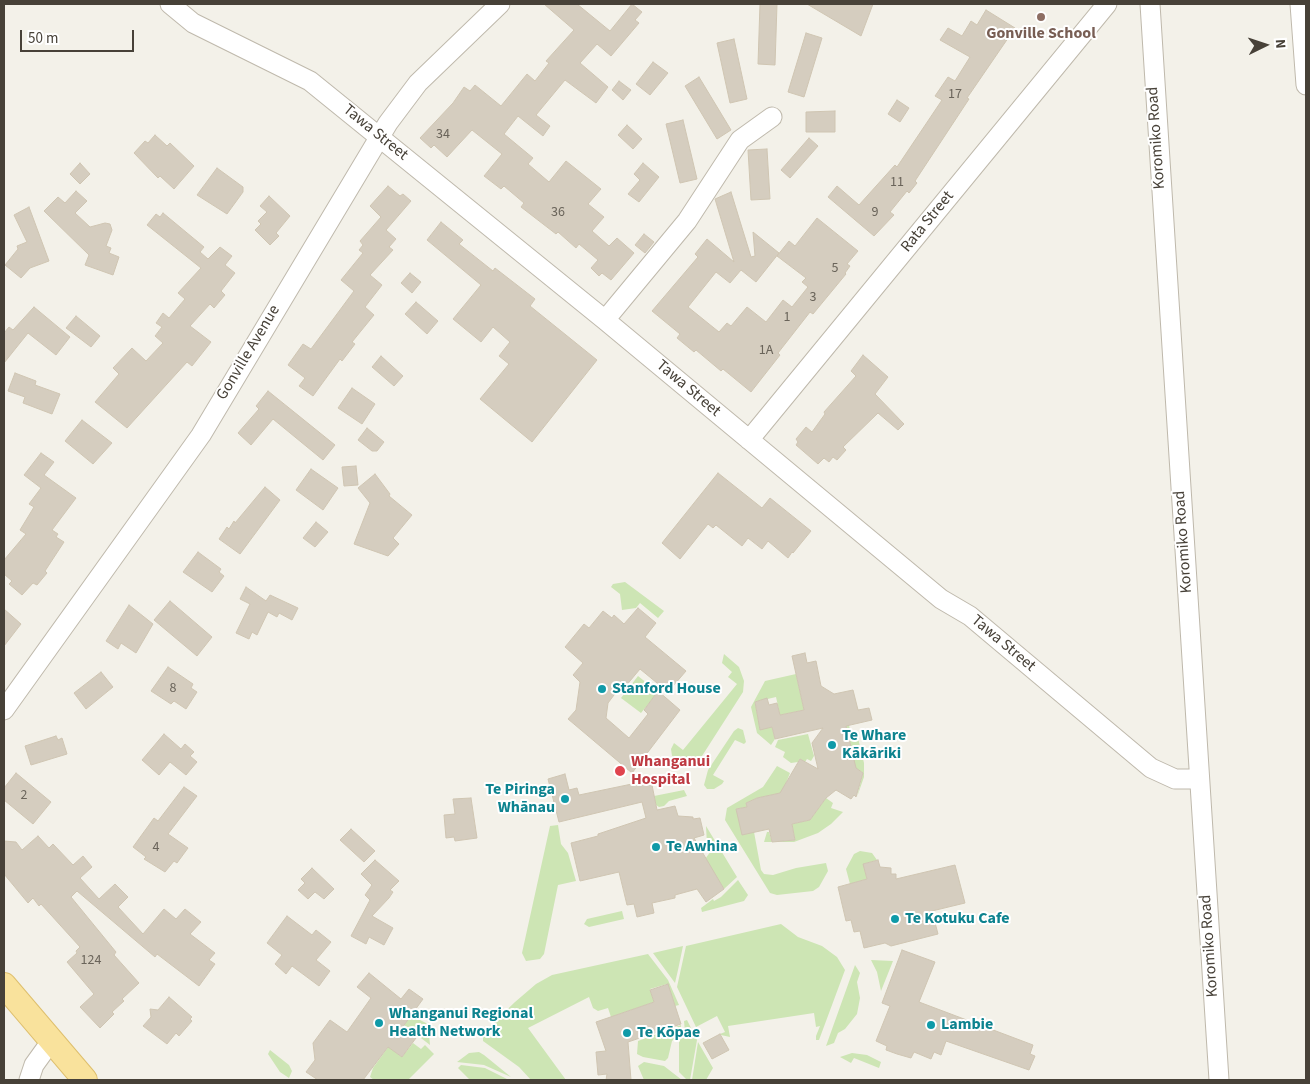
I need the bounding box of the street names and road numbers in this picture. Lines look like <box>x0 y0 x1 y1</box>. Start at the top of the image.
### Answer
street label: Koromiko Road <box>1144 86 1170 190</box>
street label: Tawa Street <box>339 101 411 165</box>
street label: Rata Street <box>897 187 959 257</box>
street label: Gonville Avenue <box>213 302 285 404</box>
street label: Tawa Street <box>652 357 724 421</box>
street label: Koromiko Road <box>1171 490 1197 594</box>
street label: Tawa Street <box>967 612 1039 676</box>
street label: Koromiko Road <box>1197 894 1223 998</box>

